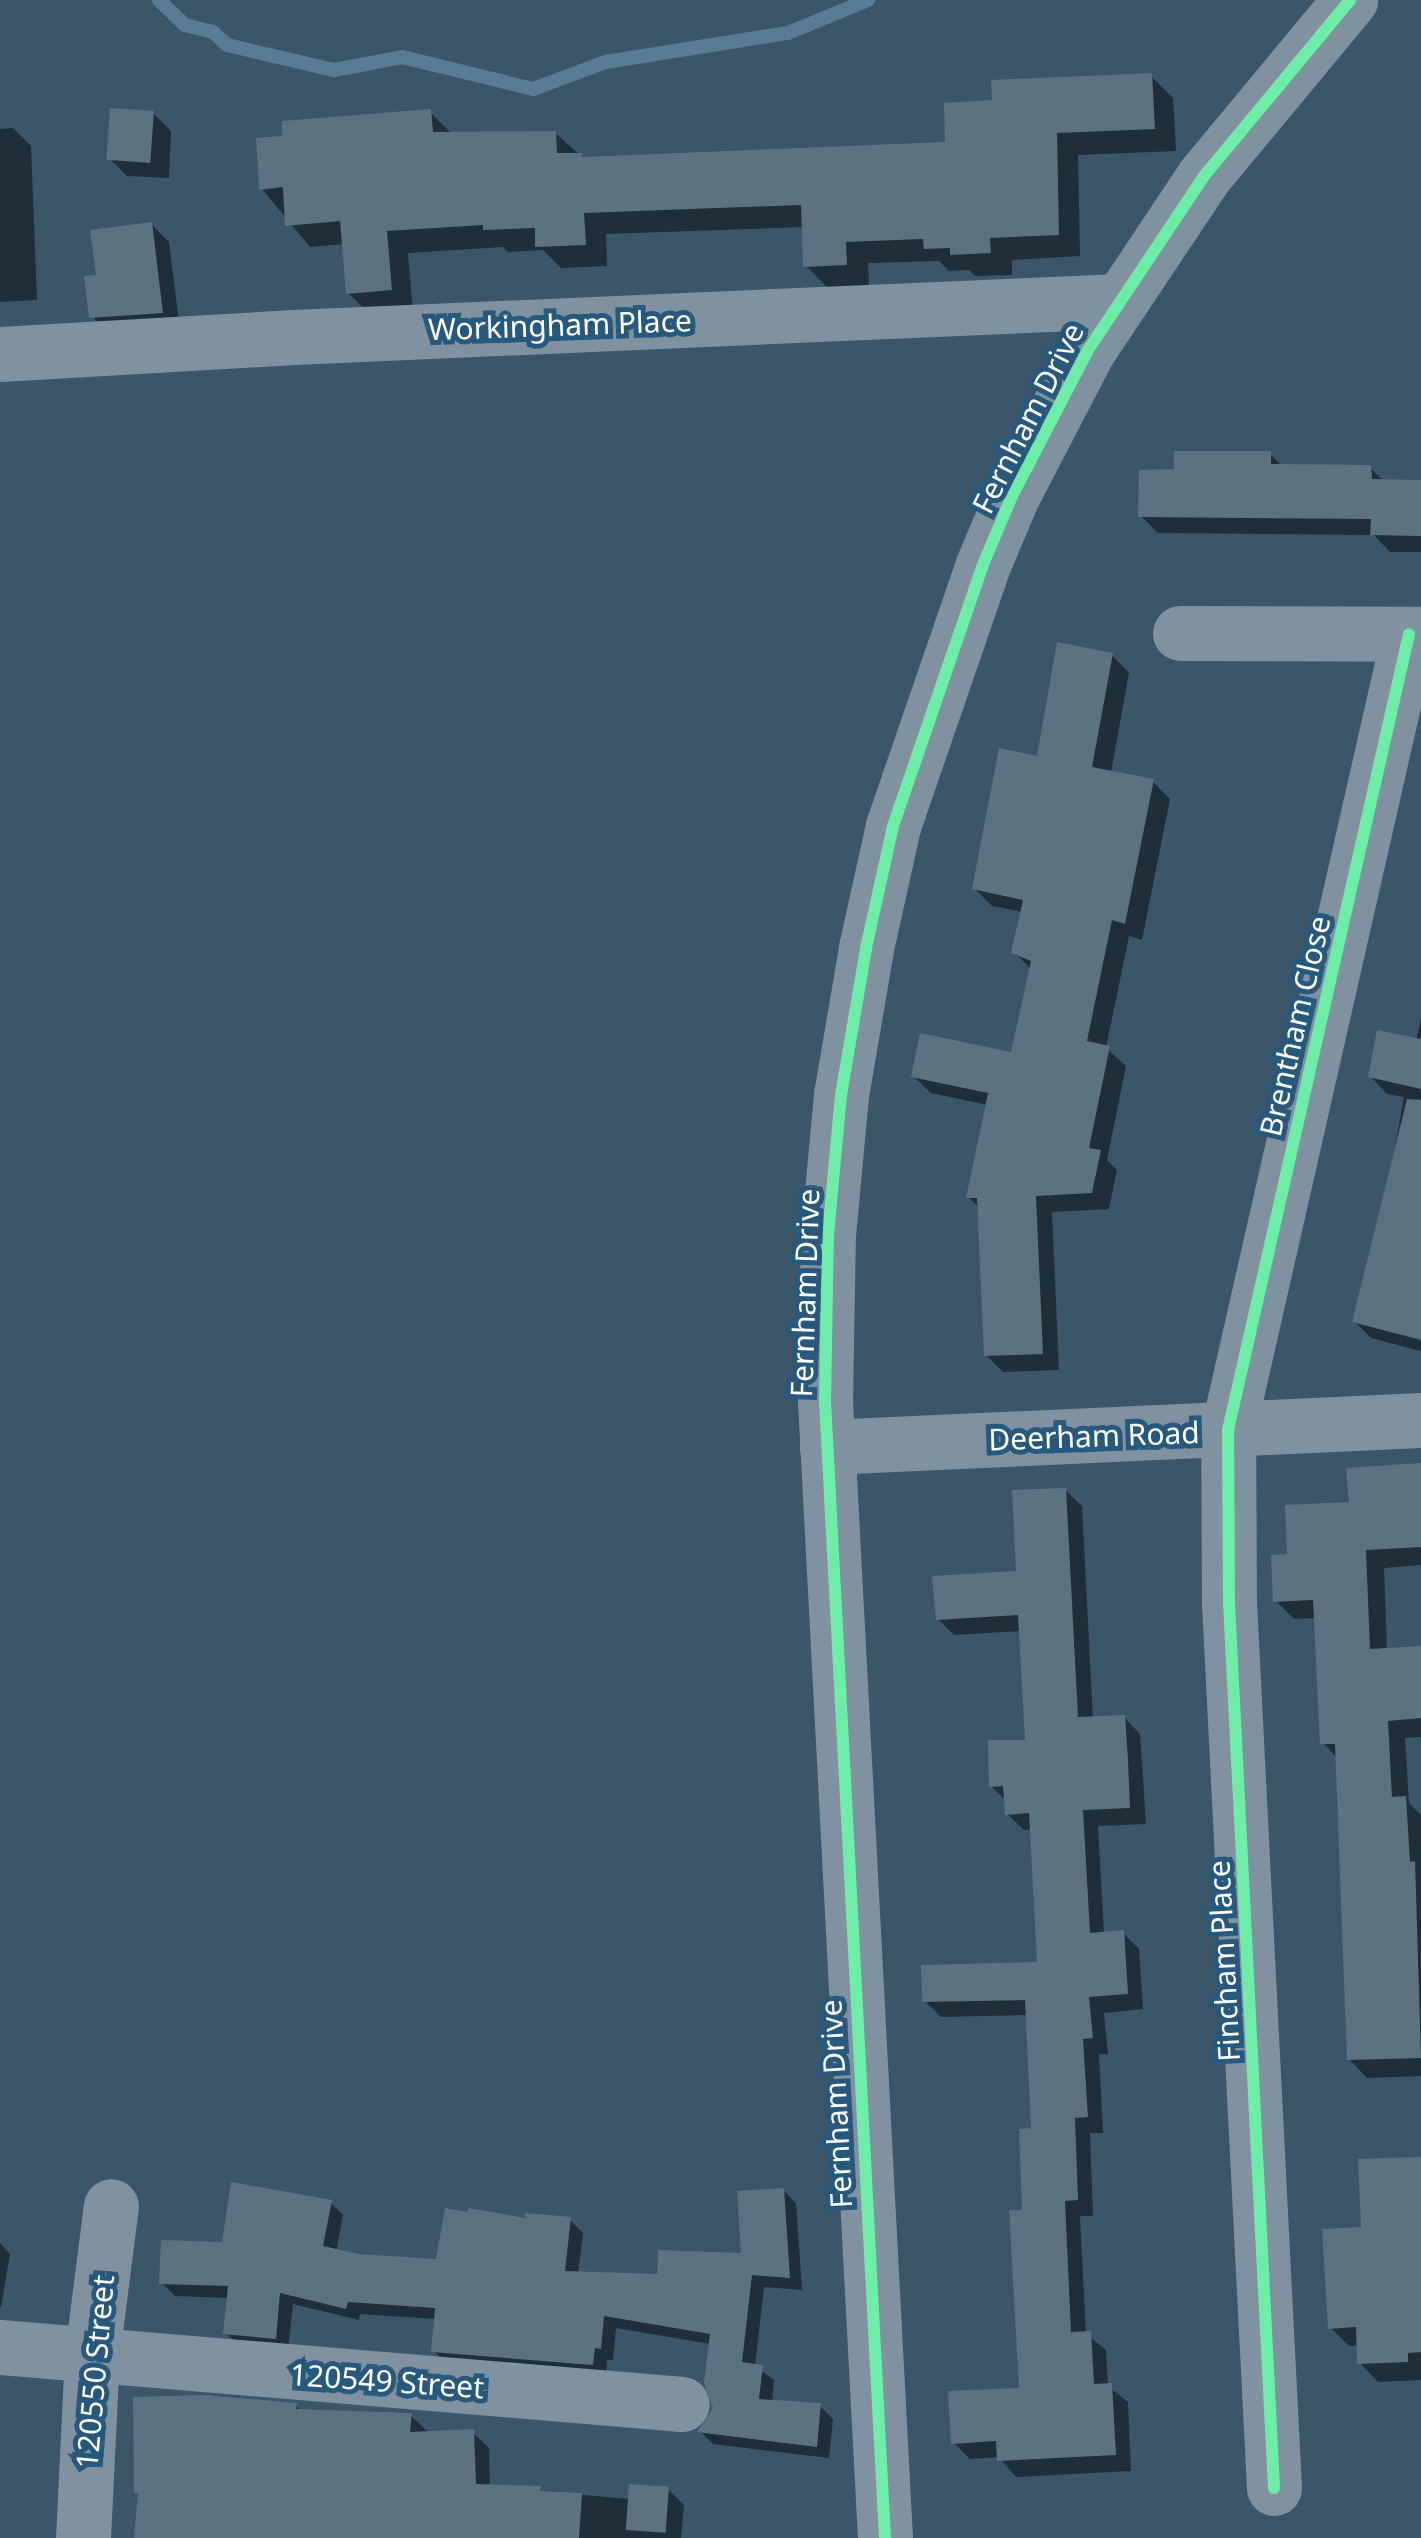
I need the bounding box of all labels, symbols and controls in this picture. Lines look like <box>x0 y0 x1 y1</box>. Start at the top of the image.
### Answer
street label: Workingham Place <box>428 302 692 348</box>
street label: Fernham Drive <box>965 317 1091 519</box>
street label: Brentham Close <box>1252 912 1338 1140</box>
street label: Fernham Drive <box>783 1188 827 1398</box>
street label: Deerham Road <box>988 1414 1200 1458</box>
street label: Fincham Place <box>1201 1859 1247 2063</box>
street label: Fernham Drive <box>813 1999 859 2209</box>
street label: 120550 Street <box>69 2274 121 2470</box>
street label: 120549 Street <box>289 2356 485 2406</box>

